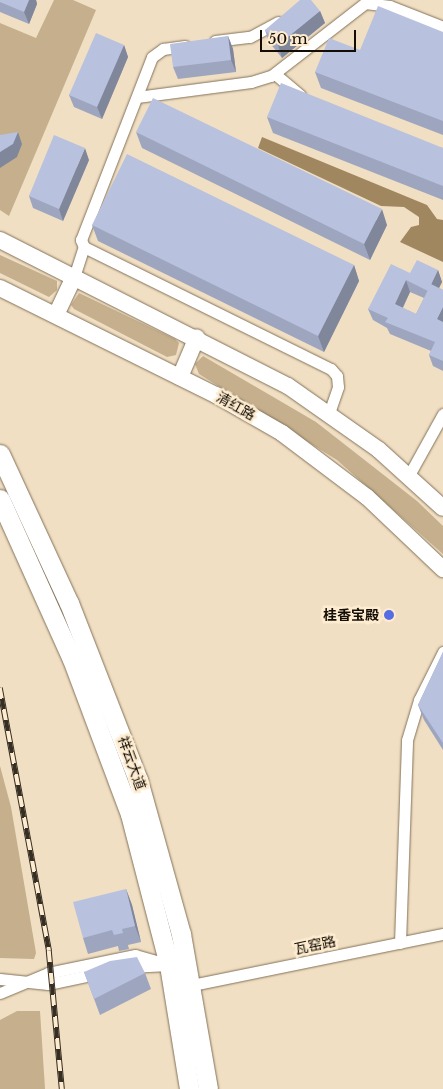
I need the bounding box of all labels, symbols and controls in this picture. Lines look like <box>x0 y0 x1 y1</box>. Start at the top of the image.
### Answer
scale bar <box>263 20 359 52</box>
text: 50 m <box>268 29 308 48</box>
street label: 清红路 <box>214 388 258 424</box>
place label: 桂香宝殿 <box>323 607 379 623</box>
marker: 桂香宝殿 <box>383 609 395 621</box>
street label: 祥云大道 <box>115 734 149 792</box>
street label: 瓦窑路 <box>293 932 337 958</box>

